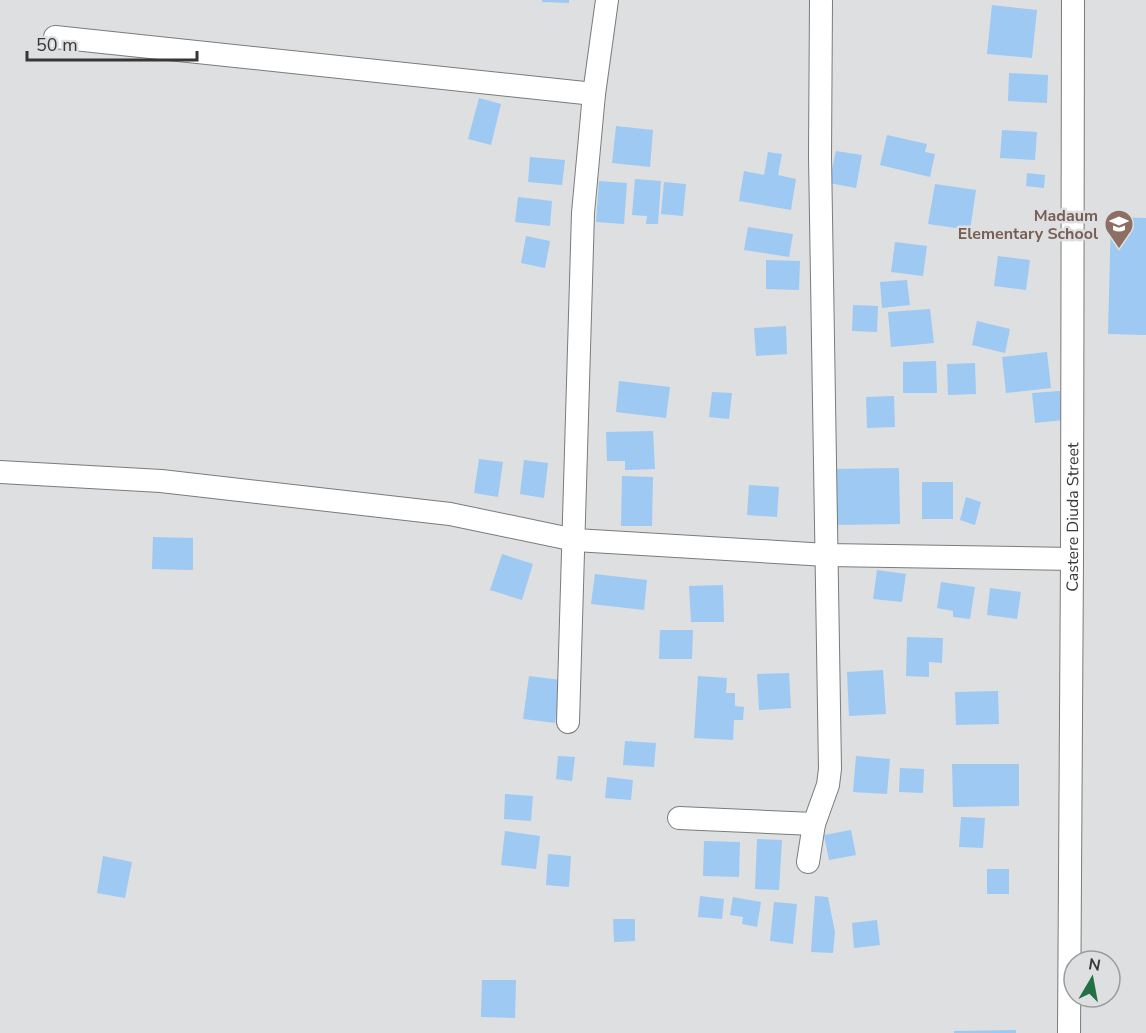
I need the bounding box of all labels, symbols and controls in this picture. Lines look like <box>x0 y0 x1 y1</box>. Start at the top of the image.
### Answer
scale bar <box>27 24 196 62</box>
text: 50 m <box>36 33 78 57</box>
place label: Madaum Elementary School <box>958 205 1098 245</box>
school or university icon: Madaum Elementary School <box>1103 208 1135 250</box>
street label: Castere Diuda Street <box>1062 442 1084 592</box>
north arrow <box>1062 949 1122 1009</box>
text: N <box>1087 953 1102 977</box>

